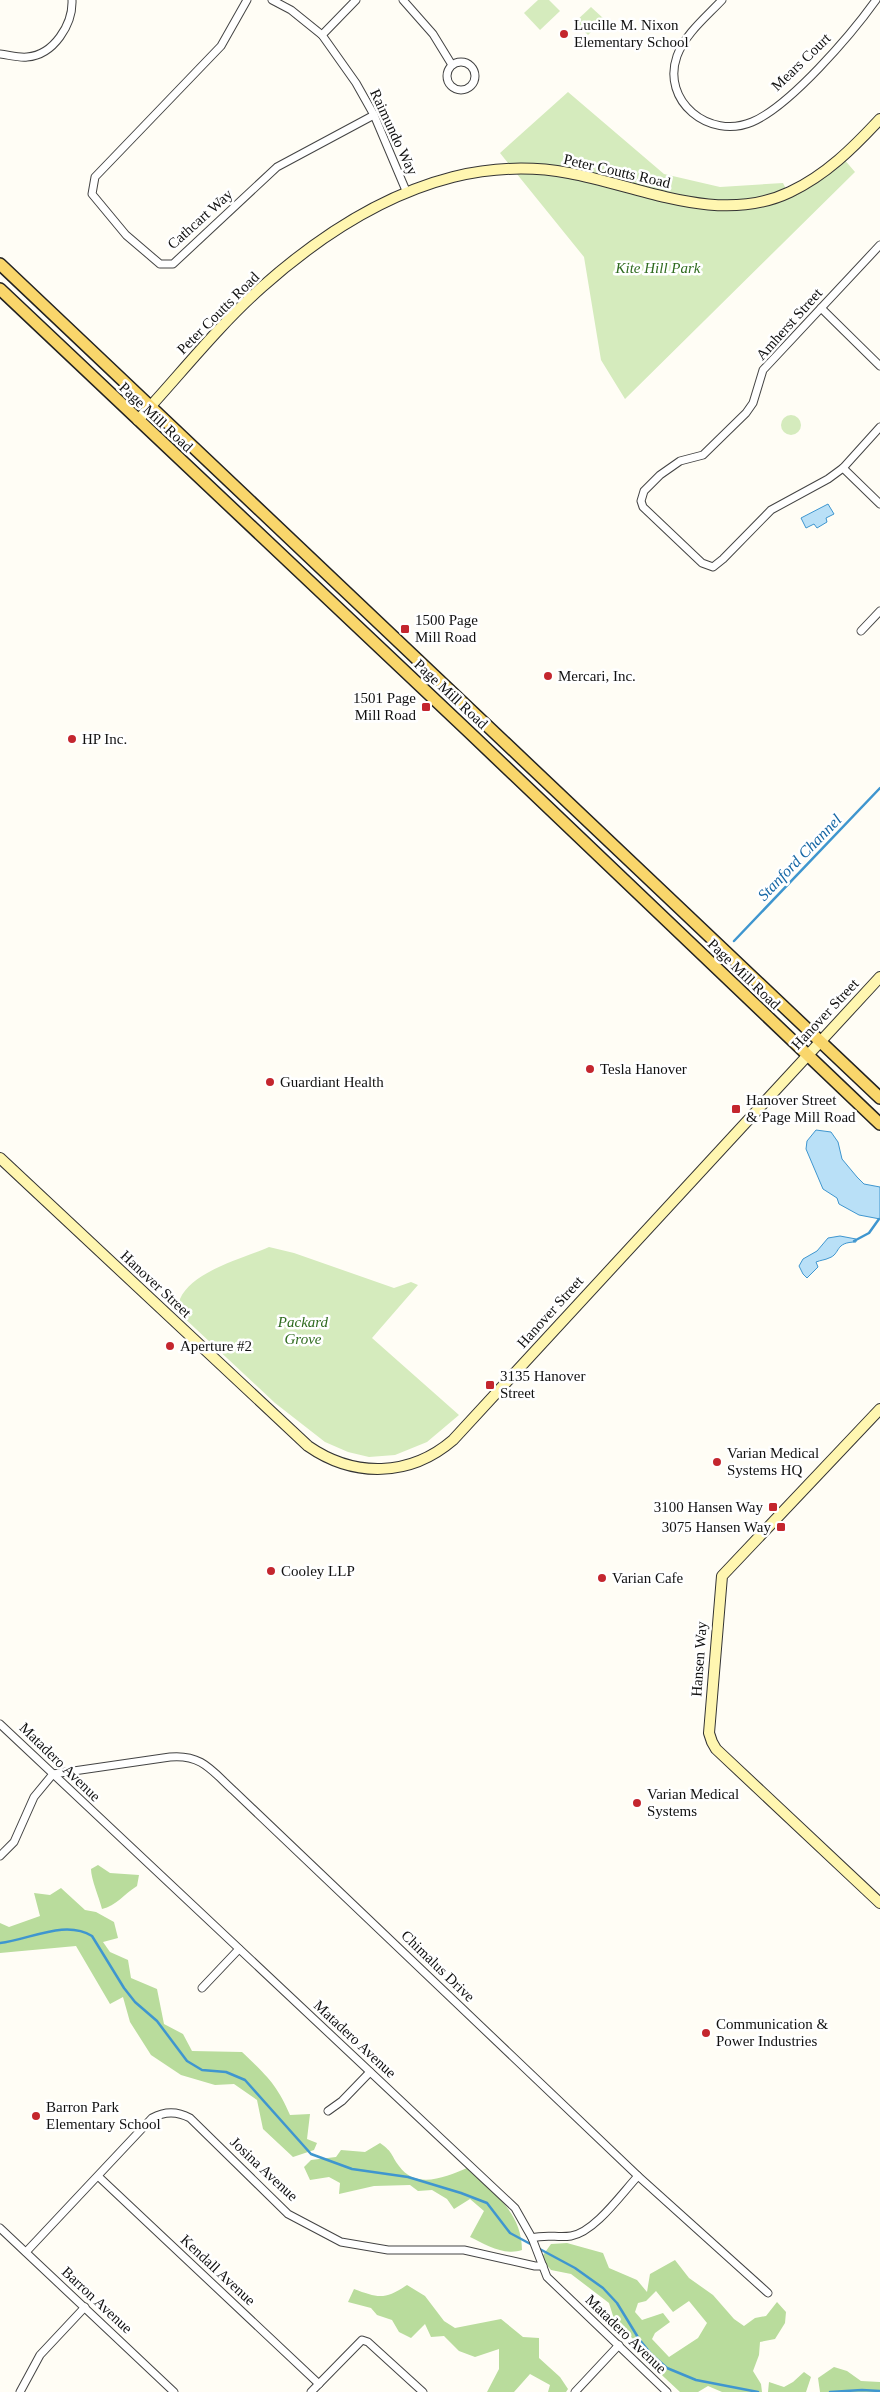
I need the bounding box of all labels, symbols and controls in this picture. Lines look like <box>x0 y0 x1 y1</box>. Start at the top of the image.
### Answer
place label: Lucille M. Nixon Elementary School <box>574 17 689 50</box>
marker: Lucille M. Nixon Elementary School <box>558 28 570 40</box>
street label: Mears Court <box>768 29 834 94</box>
street label: Raimundo Way <box>367 86 421 178</box>
street label: Peter Coutts Road <box>562 151 672 191</box>
street label: Cathcart Way <box>164 185 236 252</box>
park label: Kite Hill Park <box>615 260 701 276</box>
street label: Peter Coutts Road <box>174 268 263 357</box>
street label: Amherst Street <box>753 284 826 363</box>
street label: Page Mill Road <box>116 379 196 455</box>
place label: 1500 Page Mill Road <box>415 612 478 645</box>
marker: 1500 Page Mill Road <box>399 623 411 635</box>
street label: Page Mill Road <box>411 656 491 732</box>
place label: Mercari, Inc. <box>558 668 636 684</box>
marker: Mercari, Inc. <box>542 670 554 682</box>
place label: 1501 Page Mill Road <box>353 690 416 723</box>
marker: 1501 Page Mill Road <box>420 701 432 713</box>
place label: HP Inc. <box>82 731 127 747</box>
marker: HP Inc. <box>66 733 78 745</box>
water label: Stanford Channel <box>754 810 846 904</box>
street label: Page Mill Road <box>705 936 784 1013</box>
street label: Hanover Street <box>788 975 862 1053</box>
place label: Tesla Hanover <box>600 1061 687 1077</box>
marker: Tesla Hanover <box>584 1063 596 1075</box>
place label: Guardiant Health <box>280 1074 384 1090</box>
marker: Guardiant Health <box>264 1076 276 1088</box>
place label: Hanover Street & Page Mill Road <box>746 1092 856 1125</box>
marker: Hanover Street & Page Mill Road <box>730 1103 742 1115</box>
street label: Hanover Street <box>117 1247 195 1321</box>
street label: Hanover Street <box>514 1272 587 1351</box>
park label: Packard Grove <box>277 1314 329 1347</box>
place label: Aperture #2 <box>180 1338 252 1354</box>
marker: Aperture #2 <box>164 1340 176 1352</box>
place label: 3135 Hanover Street <box>500 1368 585 1401</box>
marker: 3135 Hanover Street <box>484 1379 496 1391</box>
place label: Varian Medical Systems HQ <box>727 1445 819 1478</box>
marker: Varian Medical Systems HQ <box>711 1456 723 1468</box>
place label: 3100 Hansen Way <box>654 1499 763 1515</box>
marker: 3100 Hansen Way <box>767 1501 779 1513</box>
place label: 3075 Hansen Way <box>662 1519 771 1535</box>
marker: 3075 Hansen Way <box>775 1521 787 1533</box>
place label: Cooley LLP <box>281 1563 355 1579</box>
marker: Cooley LLP <box>265 1565 277 1577</box>
place label: Varian Cafe <box>612 1570 684 1586</box>
marker: Varian Cafe <box>596 1572 608 1584</box>
street label: Hansen Way <box>688 1620 710 1697</box>
street label: Matadero Avenue <box>16 1719 104 1805</box>
place label: Varian Medical Systems <box>647 1786 739 1819</box>
marker: Varian Medical Systems <box>631 1797 643 1809</box>
street label: Chimalus Drive <box>398 1927 478 2005</box>
street label: Matadero Avenue <box>311 1997 399 2081</box>
place label: Communication & Power Industries <box>716 2016 828 2049</box>
marker: Communication & Power Industries <box>700 2027 712 2039</box>
place label: Barron Park Elementary School <box>46 2099 161 2132</box>
marker: Barron Park Elementary School <box>30 2110 42 2122</box>
street label: Josina Avenue <box>227 2134 301 2204</box>
street label: Kendall Avenue <box>177 2231 259 2309</box>
street label: Barron Avenue <box>59 2263 136 2337</box>
street label: Matadero Avenue <box>582 2291 670 2377</box>

